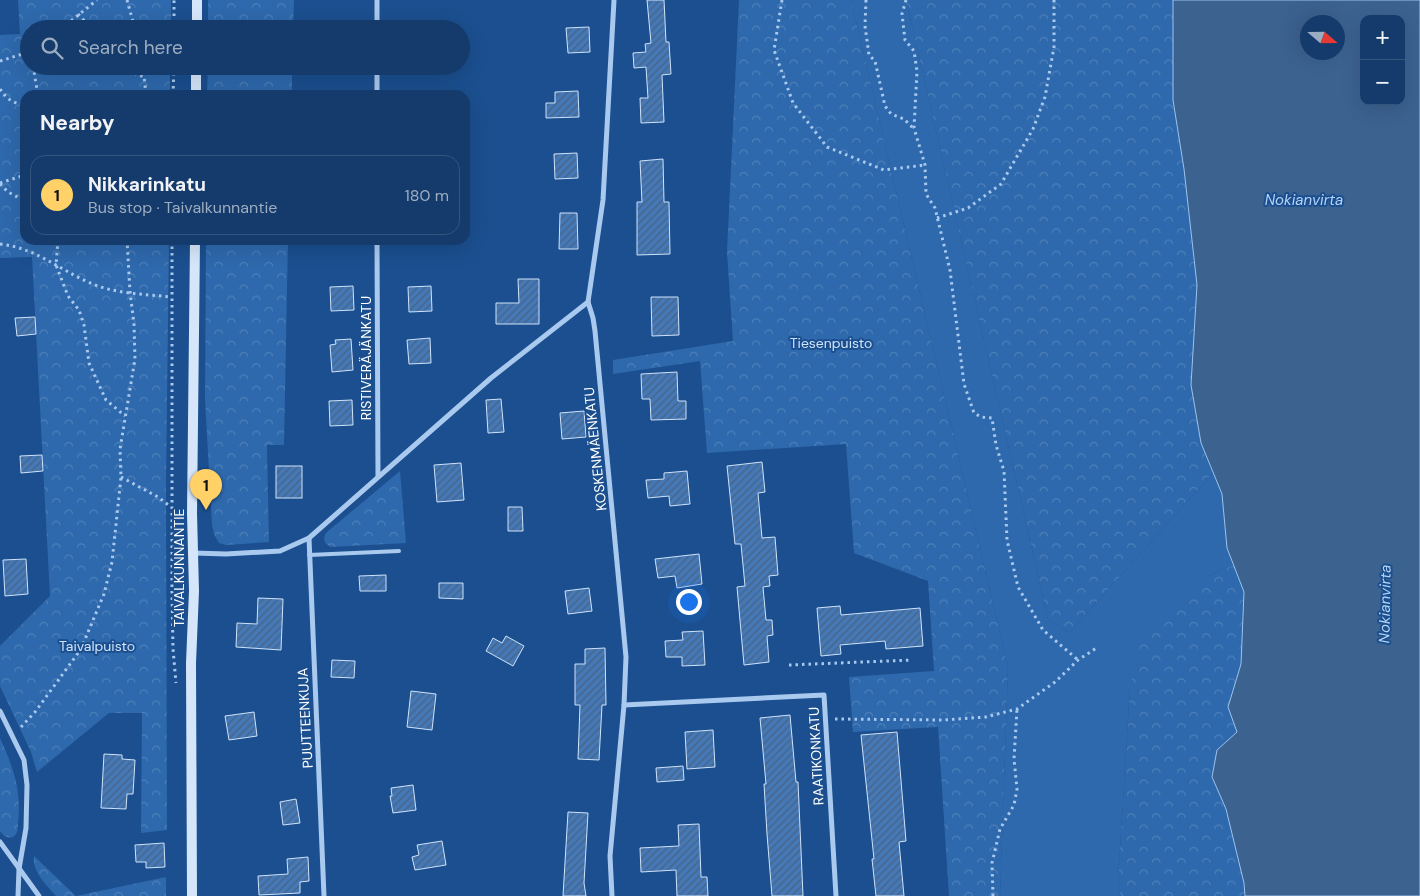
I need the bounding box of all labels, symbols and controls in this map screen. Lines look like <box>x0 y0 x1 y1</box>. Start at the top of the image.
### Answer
north arrow <box>1300 15 1345 60</box>
map controls <box>1360 15 1405 105</box>
button: + <box>1360 15 1405 60</box>
search box <box>20 20 470 75</box>
icon: search <box>38 34 66 62</box>
text: Search here <box>78 35 183 60</box>
button: − <box>1360 60 1405 105</box>
text: Nearby <box>40 109 114 137</box>
text: Nikkarinkatu <box>88 172 206 197</box>
text: 1 <box>54 185 60 206</box>
text: 180 m <box>405 185 449 206</box>
water label: Nokianvirta <box>1265 190 1343 210</box>
text: Bus stop · Taivalkunnantie <box>88 197 277 218</box>
street label: RISTIVERÄJÄNKATU <box>357 296 375 420</box>
park label: Tiesenpuisto <box>790 334 872 352</box>
street label: KOSKENMÄENKATU <box>580 386 610 512</box>
pin: 1 <box>190 469 222 510</box>
street label: TAIVALKUNNANTIE <box>170 509 188 627</box>
water label: Nokianvirta <box>1374 565 1396 643</box>
your location <box>676 589 702 615</box>
park label: Taivalpuisto <box>59 637 135 655</box>
street label: PUUTTEENKUJA <box>293 667 317 769</box>
street label: RAATIKONKATU <box>804 706 828 806</box>

